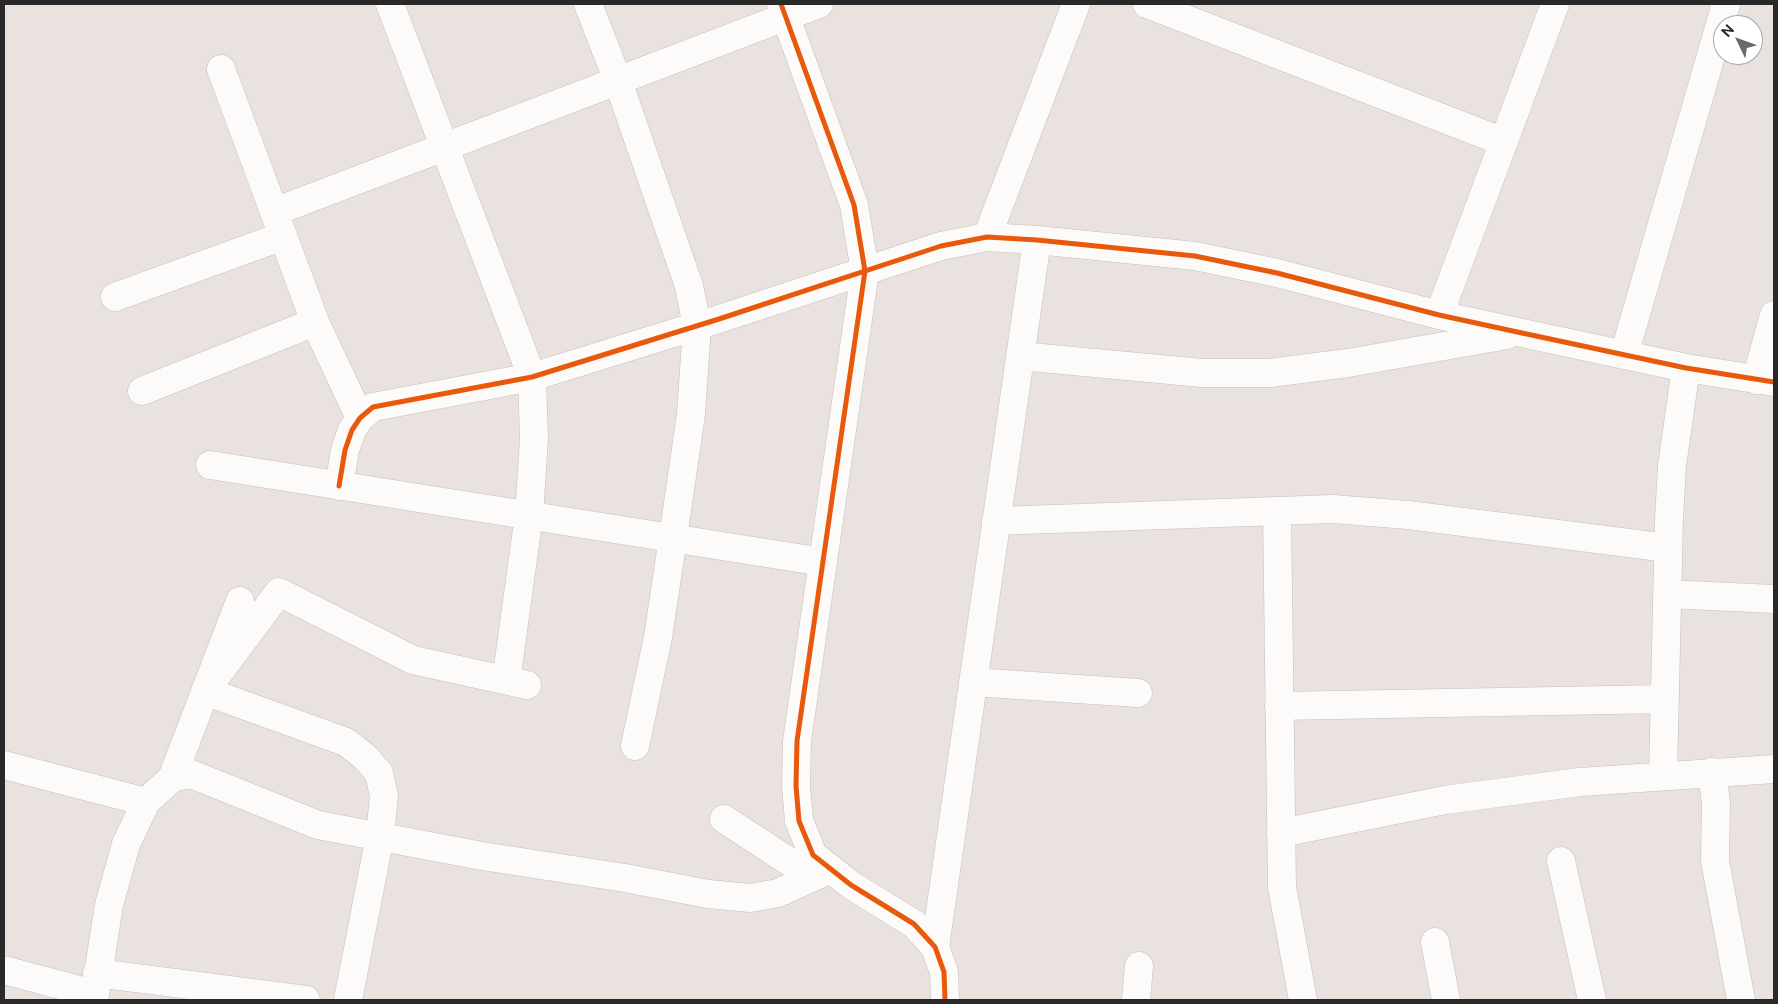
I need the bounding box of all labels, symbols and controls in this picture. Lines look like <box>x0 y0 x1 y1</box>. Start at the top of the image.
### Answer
north arrow <box>1713 15 1763 65</box>
text: N <box>1718 21 1737 40</box>

